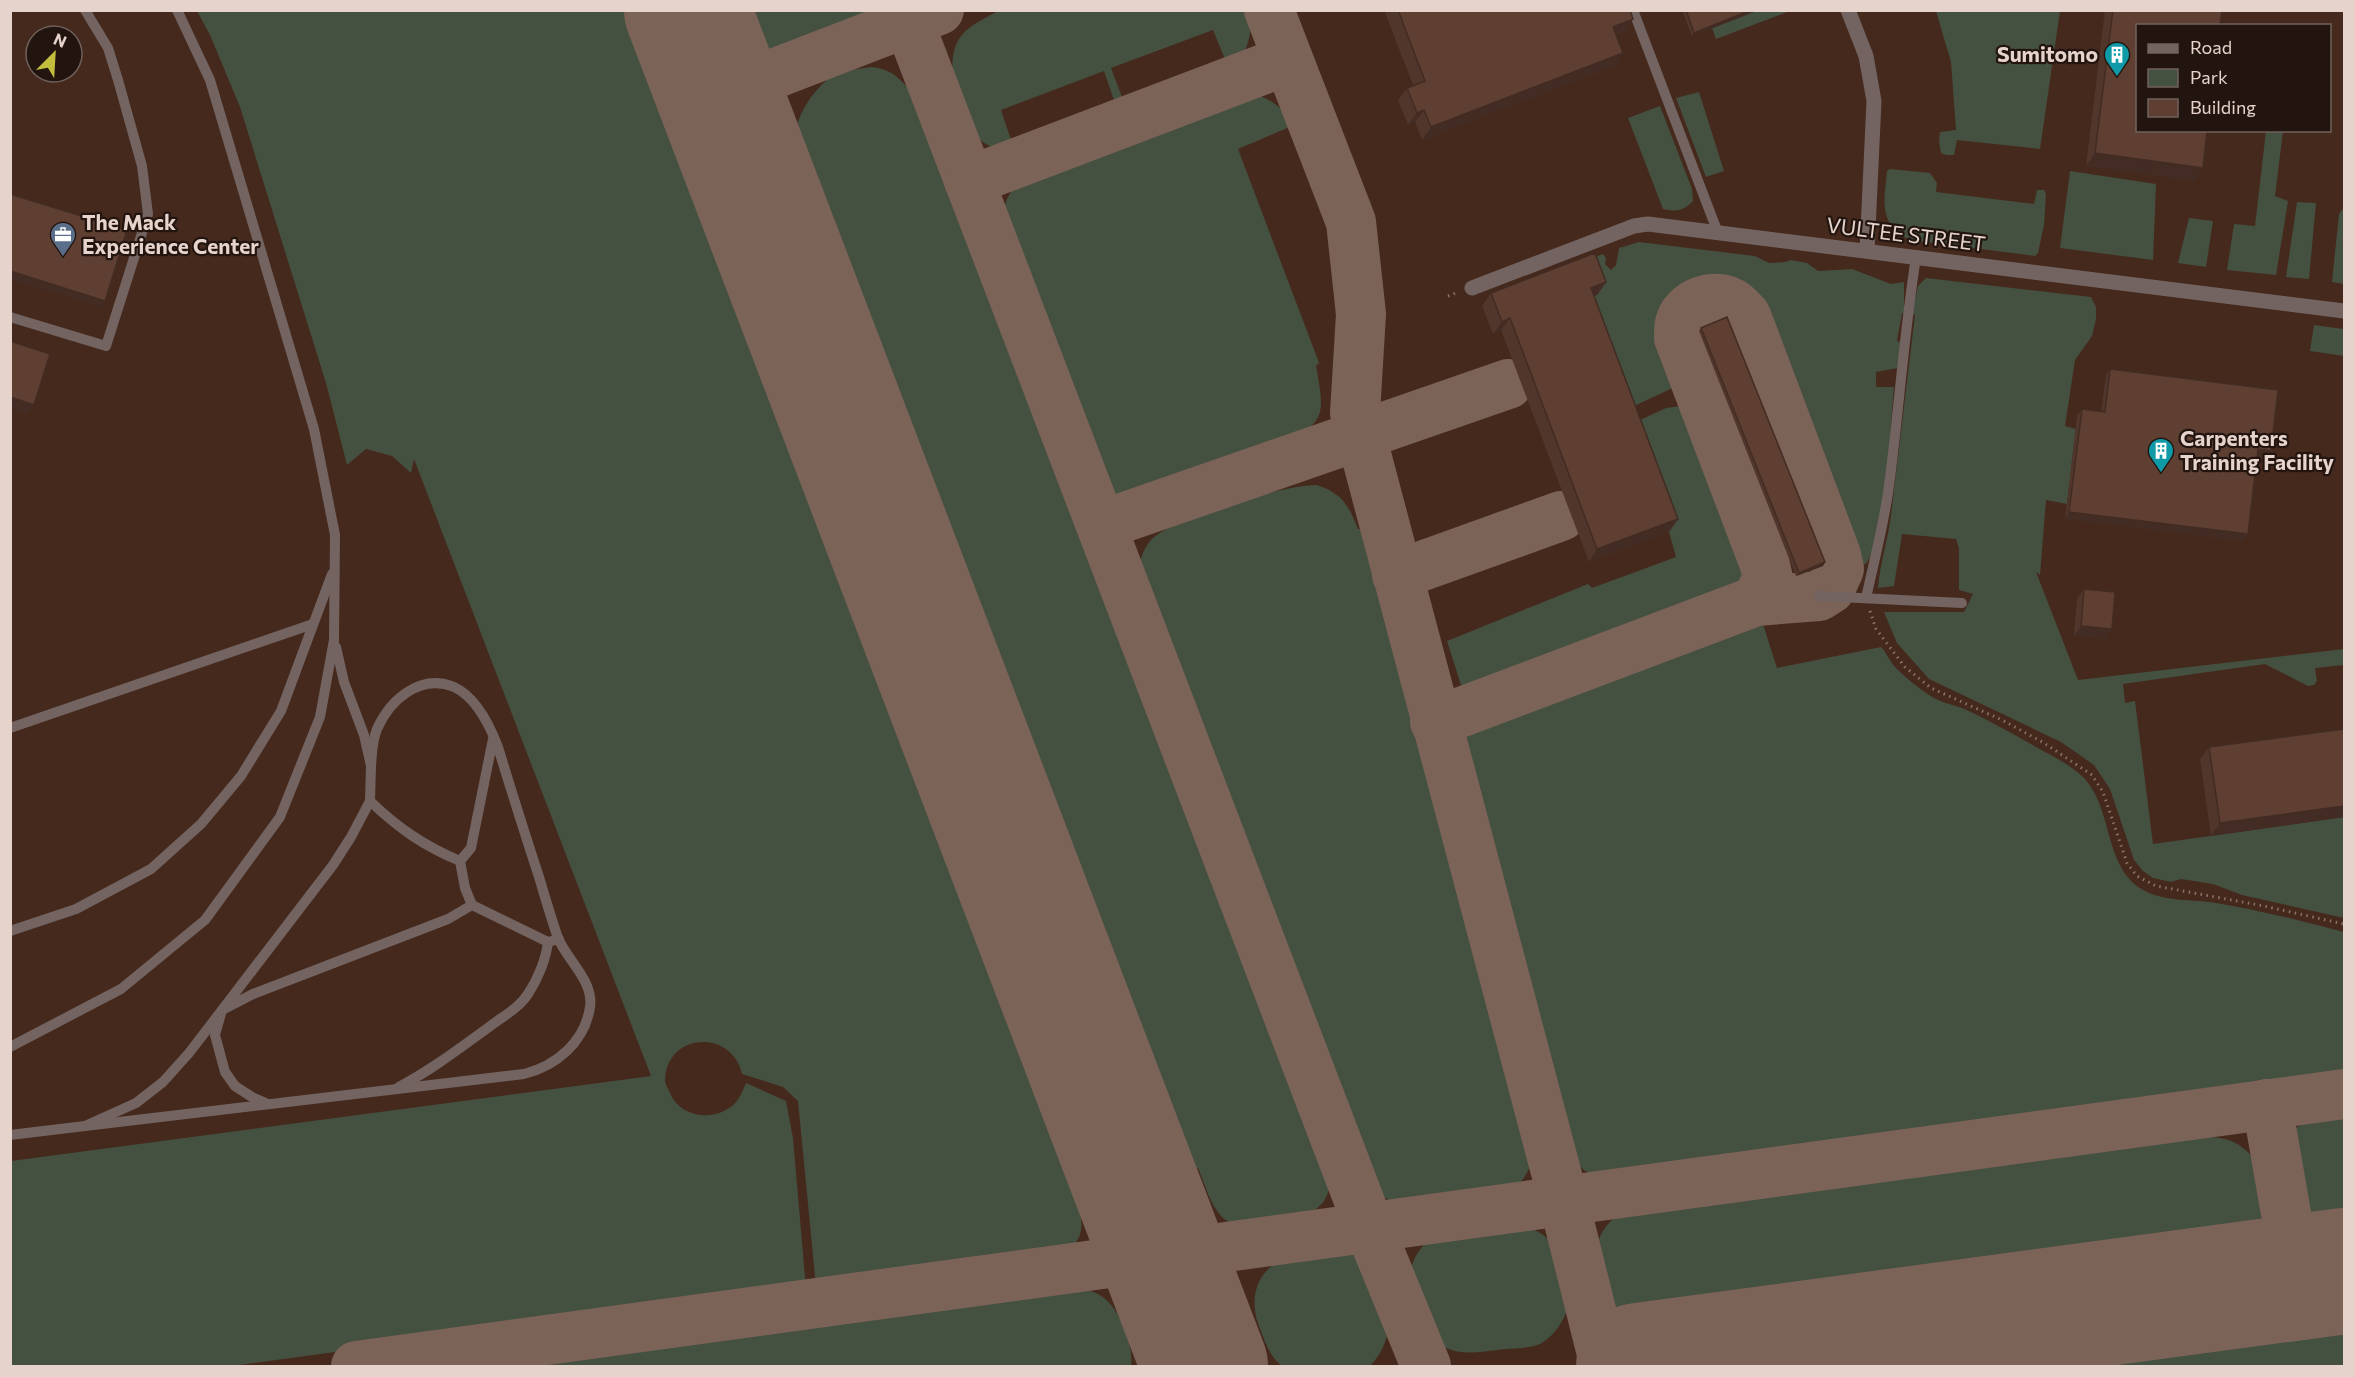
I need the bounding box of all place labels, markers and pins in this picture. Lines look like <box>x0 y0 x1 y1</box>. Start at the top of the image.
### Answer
building icon: Sumitomo <box>2102 40 2132 78</box>
place label: Sumitomo <box>1997 41 2098 66</box>
place label: The Mack Experience Center <box>82 209 259 258</box>
office icon: The Mack Experience Center <box>48 220 78 258</box>
place label: Carpenters Training Facility <box>2180 425 2335 474</box>
building icon: Carpenters Training Facility <box>2146 436 2176 474</box>

